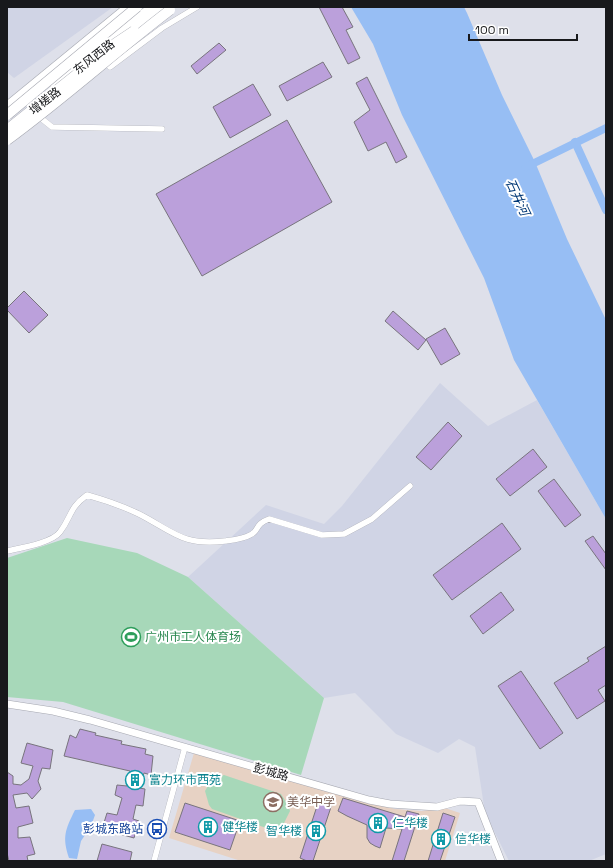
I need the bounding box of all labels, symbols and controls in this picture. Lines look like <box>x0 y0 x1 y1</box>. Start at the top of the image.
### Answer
scale bar <box>469 16 577 42</box>
text: 100 m <box>475 22 509 38</box>
street label: 东风西路 <box>70 36 118 78</box>
street label: 增槎路 <box>26 84 64 118</box>
water label: 石井河 <box>502 176 535 221</box>
sports icon: 广州市工人体育场 <box>120 626 142 648</box>
place label: 广州市工人体育场 <box>145 629 241 645</box>
street label: 彭城路 <box>251 759 291 785</box>
building icon: 富力环市西苑 <box>124 769 146 791</box>
place label: 富力环市西苑 <box>149 772 221 788</box>
school or university icon: 美华中学 <box>262 791 284 813</box>
place label: 美华中学 <box>287 794 335 810</box>
building icon: 仁华楼 <box>367 812 389 834</box>
place label: 仁华楼 <box>392 815 428 831</box>
building icon: 健华楼 <box>197 816 219 838</box>
bus stop icon: 彭城东路站 <box>146 818 168 840</box>
place label: 健华楼 <box>222 819 258 835</box>
building icon: 智华楼 <box>305 820 327 842</box>
place label: 彭城东路站 <box>83 821 143 837</box>
place label: 智华楼 <box>266 823 302 839</box>
building icon: 信华楼 <box>430 828 452 850</box>
place label: 信华楼 <box>455 831 491 847</box>

